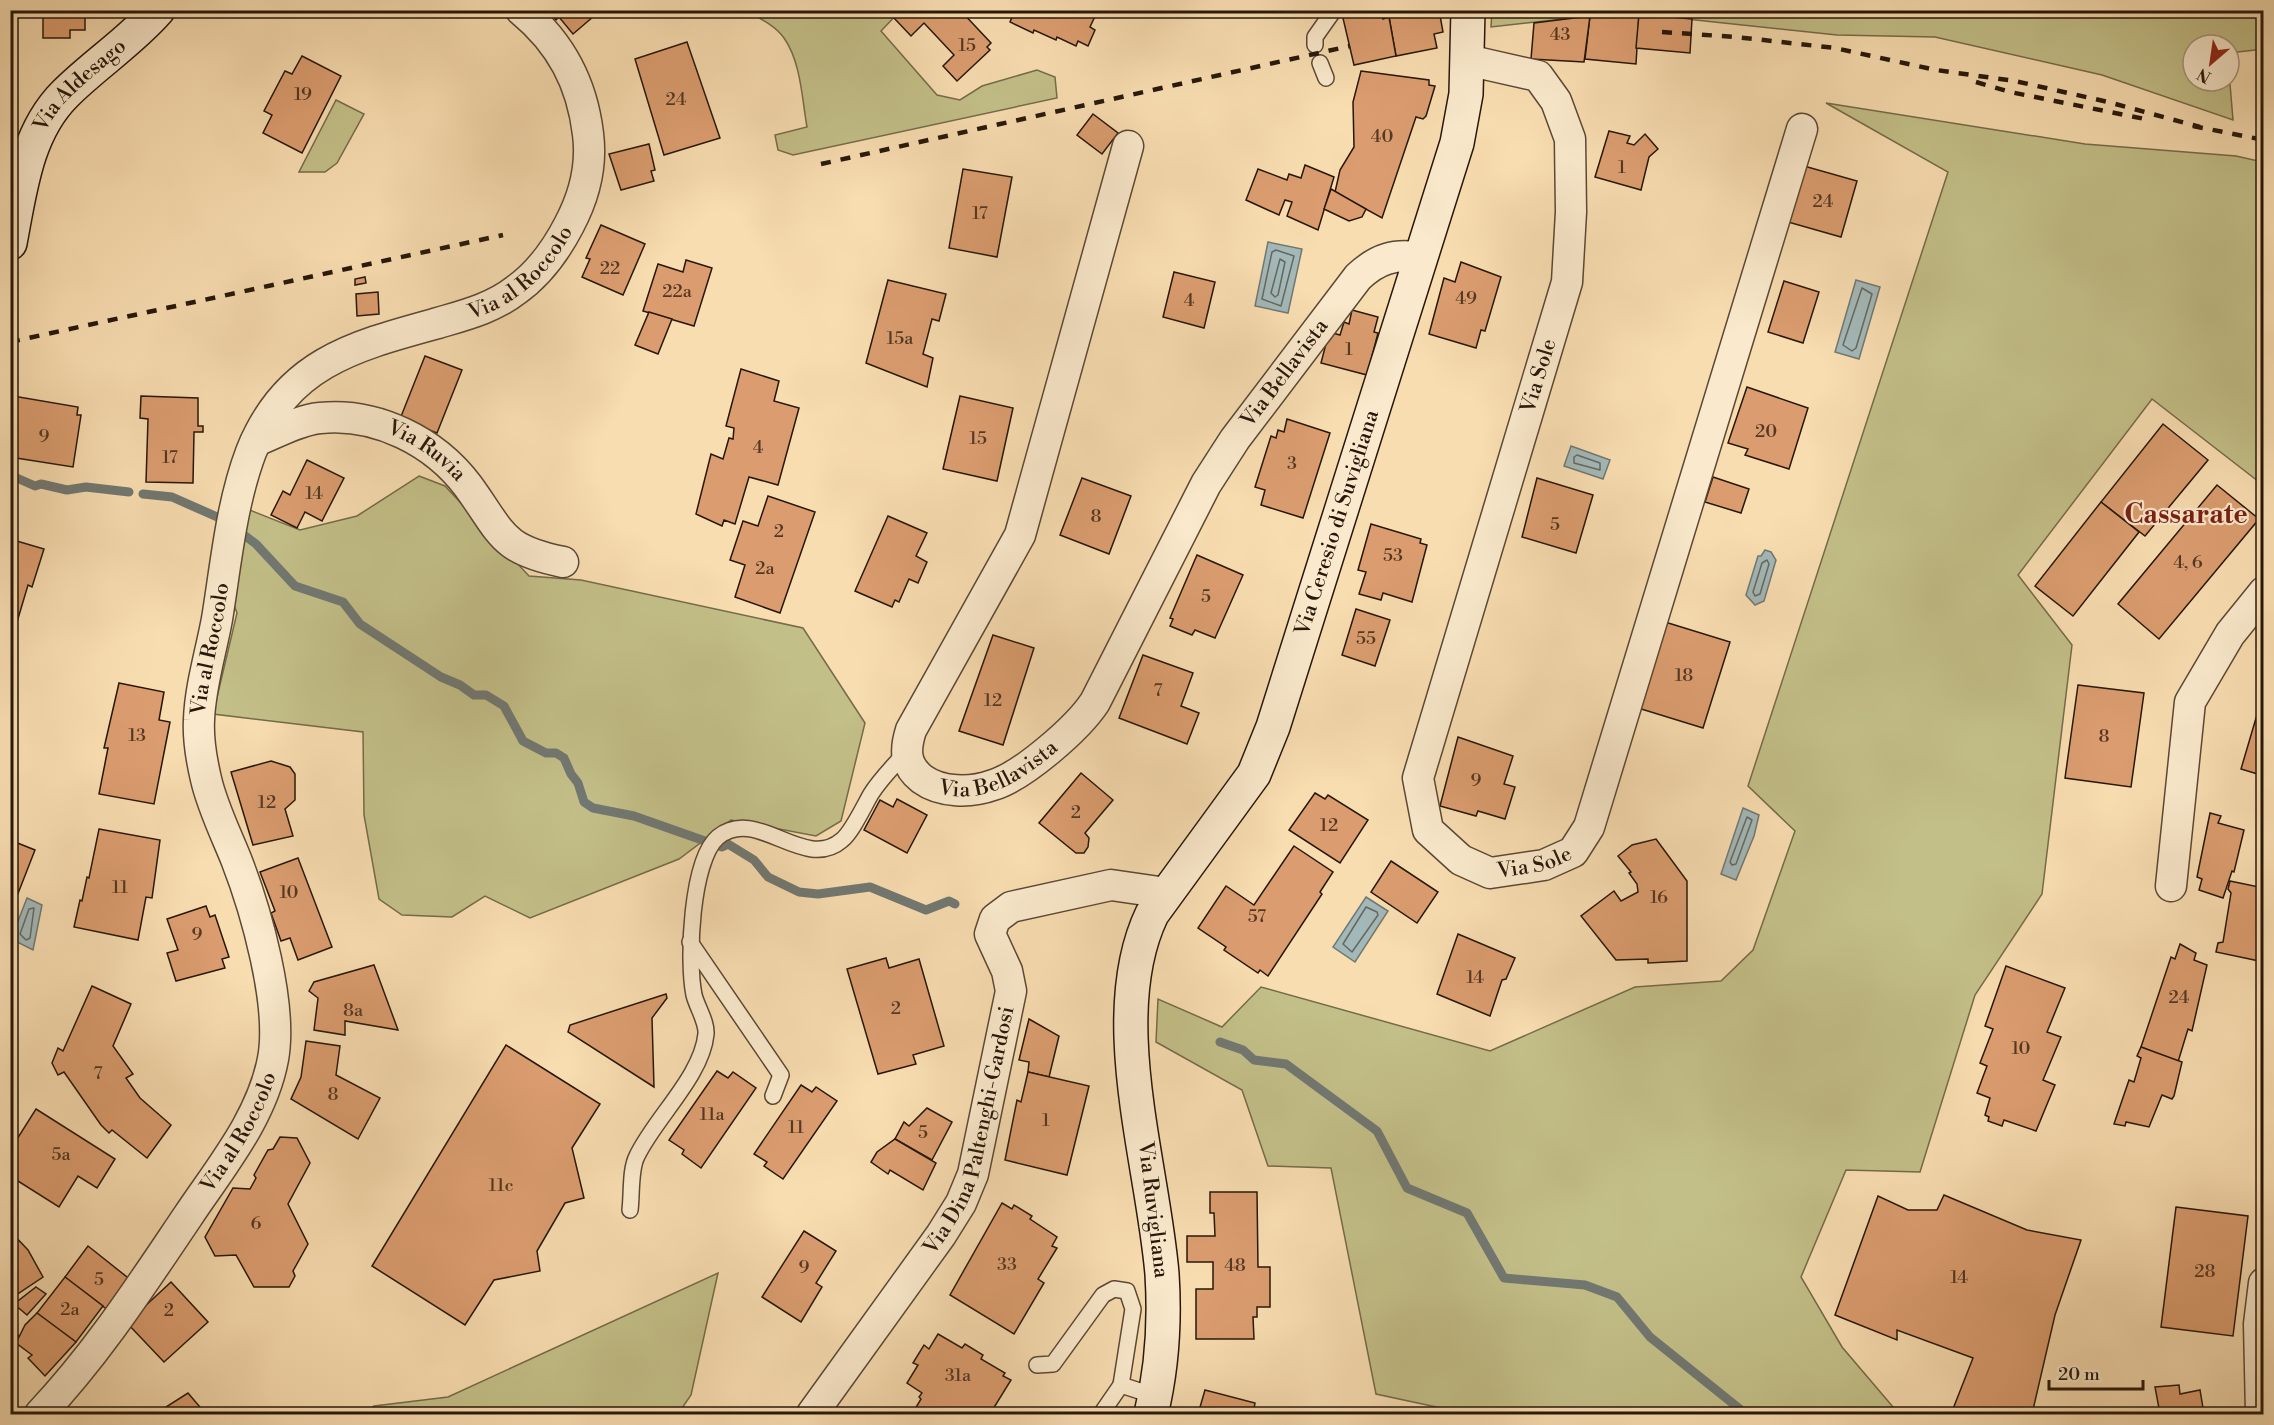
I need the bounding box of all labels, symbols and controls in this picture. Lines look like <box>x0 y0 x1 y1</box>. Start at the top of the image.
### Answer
house number: 43 <box>1550 23 1570 46</box>
street label: Via Aldesago <box>28 33 132 137</box>
north arrow <box>2181 33 2241 93</box>
house number: 15 <box>958 34 976 57</box>
text: N <box>2194 63 2215 87</box>
house number: 19 <box>294 83 312 106</box>
house number: 24 <box>665 88 687 111</box>
house number: 40 <box>1371 125 1393 148</box>
house number: 1 <box>1618 156 1626 179</box>
house number: 24 <box>1812 190 1834 213</box>
house number: 17 <box>972 202 988 225</box>
street label: Via al Roccolo <box>464 222 579 326</box>
house number: 22 <box>600 257 620 280</box>
house number: 22a <box>662 280 693 303</box>
house number: 49 <box>1455 287 1477 310</box>
house number: 4 <box>1184 289 1195 312</box>
street label: Via Bellavista <box>1235 314 1335 433</box>
house number: 15a <box>887 327 914 350</box>
street label: Via Sole <box>1515 336 1563 417</box>
house number: 1 <box>1345 338 1353 361</box>
street label: Via Ceresio di Suvigliana <box>1289 406 1385 640</box>
street label: Via Ruvia <box>383 415 472 487</box>
house number: 20 <box>1755 420 1777 443</box>
house number: 9 <box>39 425 50 448</box>
house number: 15 <box>969 427 987 450</box>
house number: 4 <box>753 436 764 459</box>
house number: 17 <box>162 446 178 469</box>
house number: 3 <box>1287 452 1297 475</box>
house number: 14 <box>305 482 323 505</box>
district label: Cassarate <box>2124 498 2248 532</box>
house number: 8 <box>1090 505 1102 528</box>
house number: 5 <box>1550 513 1560 536</box>
house number: 2 <box>774 520 784 543</box>
house number: 53 <box>1383 544 1403 567</box>
house number: 4, 6 <box>2173 551 2203 574</box>
house number: 2a <box>755 557 776 580</box>
street label: Via al Roccolo <box>186 581 235 717</box>
house number: 5 <box>1201 585 1211 608</box>
house number: 55 <box>1356 627 1376 650</box>
house number: 18 <box>1675 664 1693 687</box>
house number: 7 <box>1153 679 1163 702</box>
house number: 12 <box>984 689 1002 712</box>
house number: 13 <box>128 724 146 747</box>
house number: 8 <box>2098 725 2110 748</box>
street label: Via Bellavista <box>935 735 1064 804</box>
house number: 9 <box>1471 769 1482 792</box>
house number: 12 <box>258 791 276 814</box>
house number: 2 <box>1071 801 1081 824</box>
house number: 12 <box>1320 814 1338 837</box>
street label: Via Sole <box>1494 841 1576 885</box>
house number: 11 <box>112 876 128 899</box>
house number: 10 <box>279 881 299 904</box>
house number: 16 <box>1650 886 1668 909</box>
house number: 57 <box>1248 905 1266 928</box>
house number: 9 <box>192 923 203 946</box>
house number: 14 <box>1466 966 1484 989</box>
house number: 24 <box>2168 986 2190 1009</box>
house number: 2 <box>891 997 901 1020</box>
house number: 8a <box>343 999 364 1022</box>
street label: Via Dina Paltenghi-Gardosi <box>917 1004 1020 1261</box>
house number: 10 <box>2011 1037 2031 1060</box>
house number: 7 <box>93 1062 103 1085</box>
street label: Via al Roccolo <box>195 1069 282 1198</box>
house number: 8 <box>327 1083 339 1106</box>
house number: 11a <box>699 1103 725 1126</box>
house number: 1 <box>1042 1109 1050 1132</box>
house number: 11 <box>788 1116 804 1139</box>
house number: 5 <box>918 1121 928 1144</box>
street label: Via Ruvigliana <box>1132 1139 1174 1280</box>
house number: 5a <box>51 1143 71 1166</box>
house number: 11c <box>488 1174 514 1197</box>
house number: 6 <box>251 1212 262 1235</box>
house number: 33 <box>997 1253 1017 1276</box>
house number: 48 <box>1224 1254 1246 1277</box>
house number: 9 <box>799 1256 810 1279</box>
house number: 28 <box>2194 1260 2216 1283</box>
house number: 14 <box>1950 1266 1968 1289</box>
house number: 5 <box>94 1268 104 1291</box>
house number: 2a <box>60 1298 81 1321</box>
house number: 2 <box>164 1299 174 1322</box>
scale bar <box>2049 1353 2144 1391</box>
text: 20 m <box>2058 1363 2100 1386</box>
house number: 31a <box>945 1364 972 1387</box>

